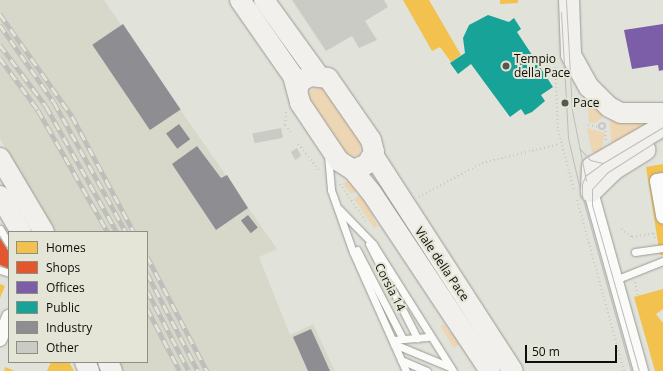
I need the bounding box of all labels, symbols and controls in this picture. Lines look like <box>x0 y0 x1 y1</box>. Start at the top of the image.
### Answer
place label: Tempio della Pace <box>514 52 570 80</box>
marker: Tempio della Pace <box>501 61 511 71</box>
place label: Pace <box>573 96 599 110</box>
marker: Pace <box>560 98 570 108</box>
street label: Viale della Pace <box>412 224 472 304</box>
legend <box>8 231 148 363</box>
text: Homes <box>46 239 86 256</box>
text: Shops <box>46 259 80 276</box>
street label: Corsia 14 <box>372 261 408 313</box>
text: Offices <box>46 279 85 296</box>
text: Public <box>46 299 80 316</box>
text: Industry <box>46 319 92 336</box>
scale bar <box>527 337 619 363</box>
text: Other <box>46 339 79 356</box>
text: 50 m <box>532 343 560 360</box>

